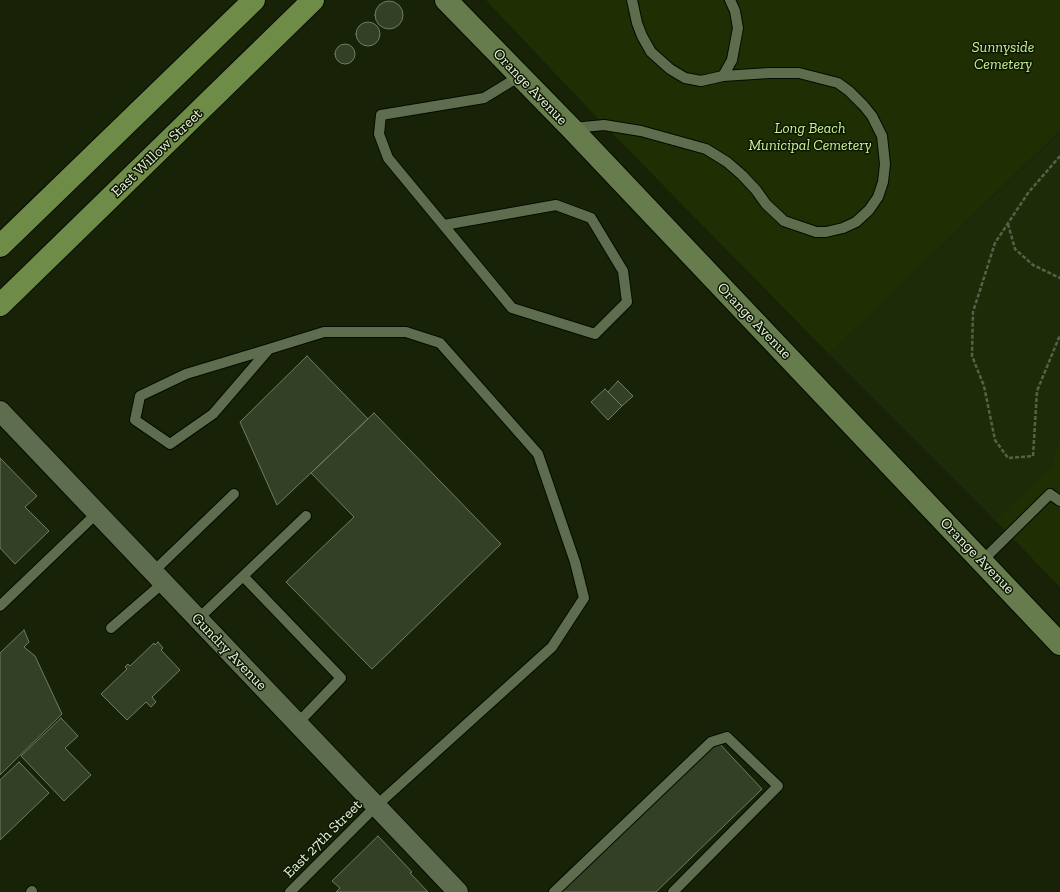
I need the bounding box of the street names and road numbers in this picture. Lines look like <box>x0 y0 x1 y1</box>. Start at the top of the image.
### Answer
street label: Orange Avenue <box>489 45 571 129</box>
street label: East Willow Street <box>108 105 206 201</box>
street label: Orange Avenue <box>713 279 795 363</box>
street label: Orange Avenue <box>936 514 1018 598</box>
street label: Gundry Avenue <box>188 610 270 694</box>
street label: East 27th Street <box>280 796 366 882</box>

